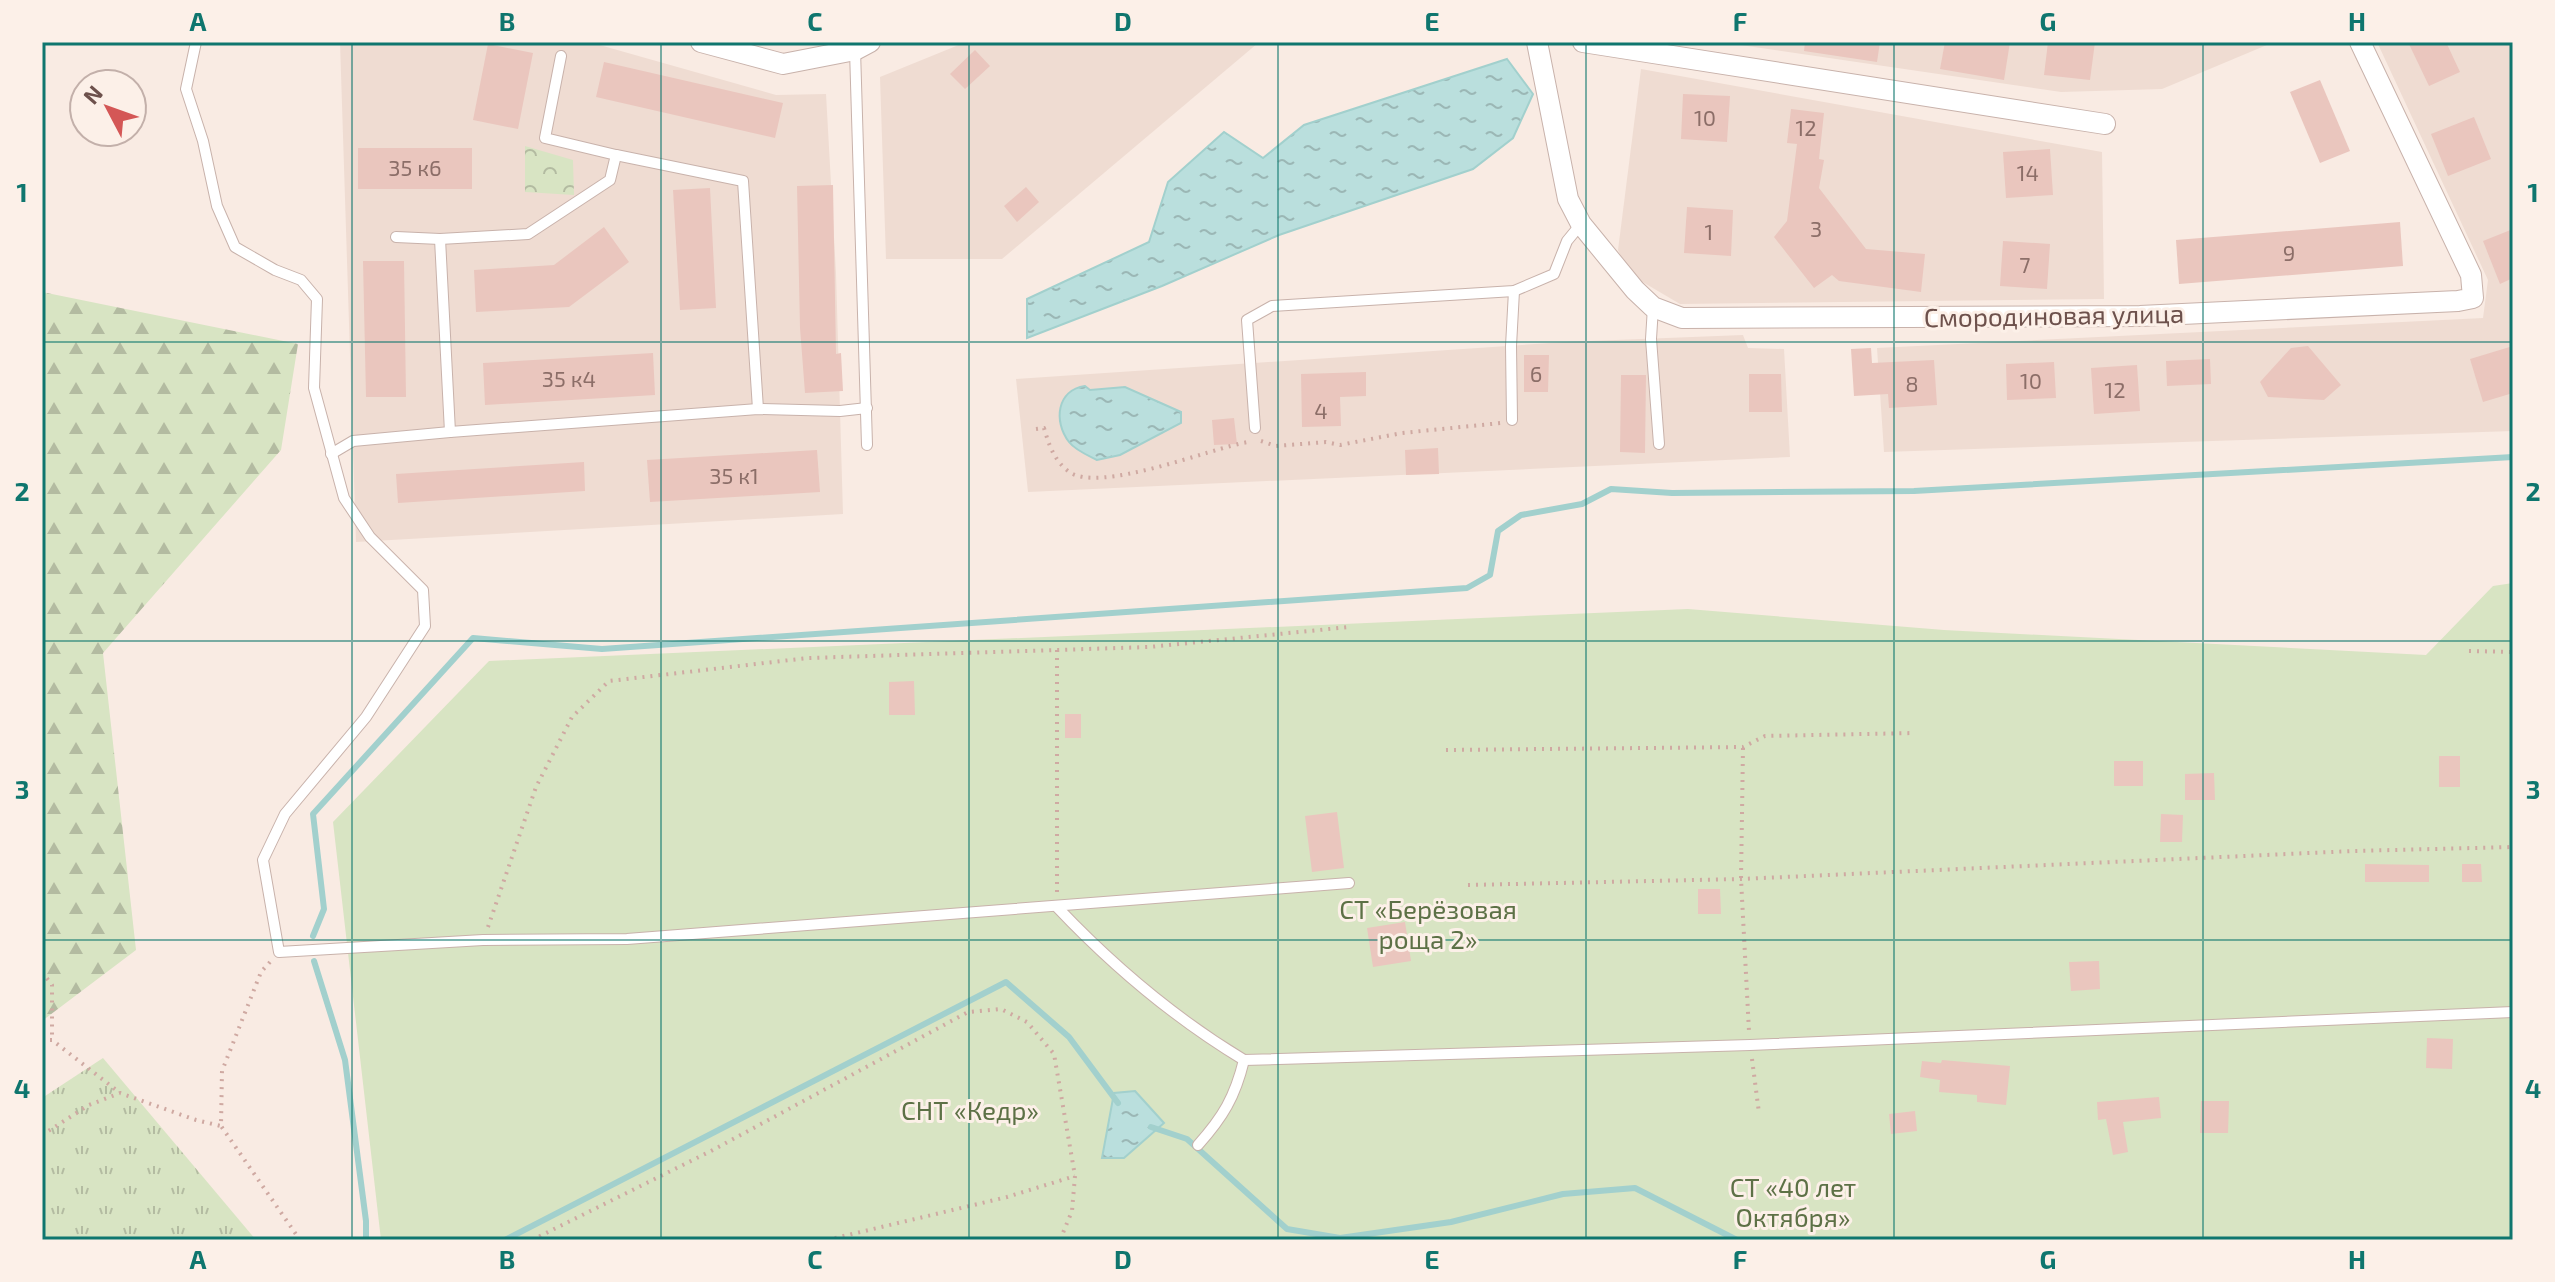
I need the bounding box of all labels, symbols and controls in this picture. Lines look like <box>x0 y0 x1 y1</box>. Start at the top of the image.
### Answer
text: A <box>190 5 207 36</box>
text: B <box>499 5 515 36</box>
text: C <box>807 5 823 36</box>
text: D <box>1114 5 1132 36</box>
text: E <box>1424 5 1440 36</box>
text: F <box>1733 5 1747 36</box>
text: G <box>2040 5 2056 36</box>
text: H <box>2348 5 2366 36</box>
north arrow <box>68 68 148 148</box>
text: N <box>77 80 107 109</box>
house number: 10 <box>1694 104 1716 130</box>
house number: 12 <box>1795 114 1817 140</box>
house number: 35 к6 <box>388 154 442 180</box>
house number: 14 <box>2017 159 2039 185</box>
text: 1 <box>16 176 28 207</box>
text: 1 <box>2527 176 2539 207</box>
house number: 3 <box>1810 215 1822 241</box>
house number: 1 <box>1705 218 1713 244</box>
house number: 9 <box>2283 239 2295 265</box>
house number: 7 <box>2019 251 2031 277</box>
street label: Смородиновая улица <box>1923 297 2184 333</box>
house number: 6 <box>1530 360 1542 386</box>
house number: 35 к4 <box>542 365 596 391</box>
house number: 10 <box>2020 367 2042 393</box>
house number: 8 <box>1905 370 1919 396</box>
house number: 12 <box>2104 376 2126 402</box>
house number: 4 <box>1314 397 1328 423</box>
house number: 35 к1 <box>709 462 759 488</box>
text: 2 <box>14 475 30 506</box>
text: 2 <box>2525 475 2541 506</box>
text: 3 <box>15 773 29 804</box>
text: 3 <box>2526 773 2540 804</box>
park label: СТ «Берёзовая роща 2» <box>1339 893 1517 954</box>
text: 4 <box>14 1072 30 1103</box>
text: 4 <box>2525 1072 2541 1103</box>
park label: СНТ «Кедр» <box>901 1094 1039 1125</box>
park label: СТ «40 лет Октября» <box>1730 1171 1857 1232</box>
text: A <box>190 1243 207 1274</box>
text: B <box>499 1243 515 1274</box>
text: C <box>807 1243 823 1274</box>
text: D <box>1114 1243 1132 1274</box>
text: E <box>1424 1243 1440 1274</box>
text: F <box>1733 1243 1747 1274</box>
text: G <box>2040 1243 2056 1274</box>
text: H <box>2348 1243 2366 1274</box>

